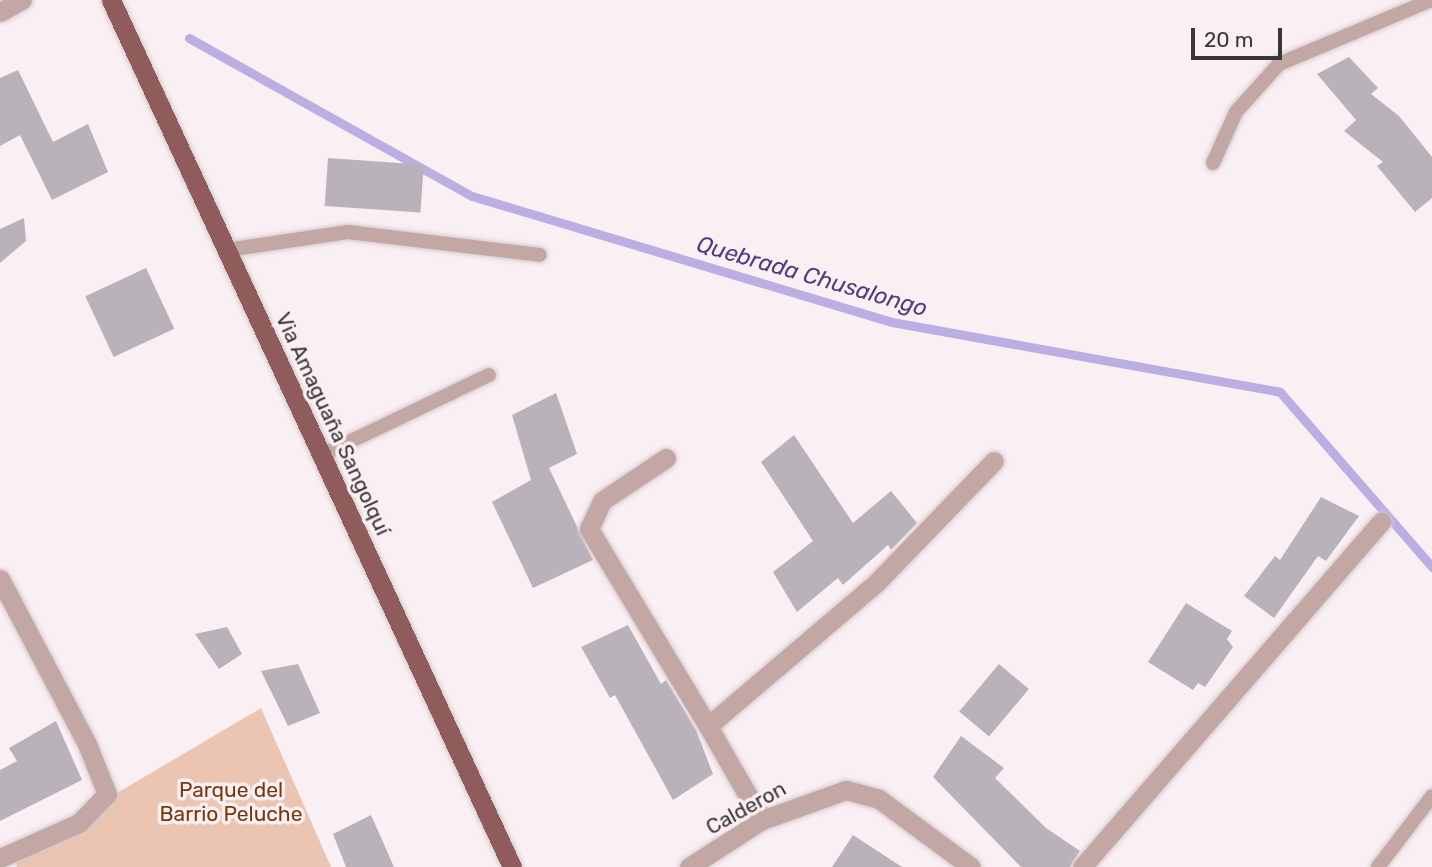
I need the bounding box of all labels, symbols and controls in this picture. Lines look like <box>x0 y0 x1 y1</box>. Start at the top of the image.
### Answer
scale bar <box>1194 14 1285 58</box>
text: 20 m <box>1204 27 1253 52</box>
water label: Quebrada Chusalongo <box>693 230 931 322</box>
street label: Via Amaguaña Sangolquí <box>270 308 396 540</box>
street label: Calderon <box>702 776 790 840</box>
park label: Parque del Barrio Peluche <box>160 777 302 827</box>

